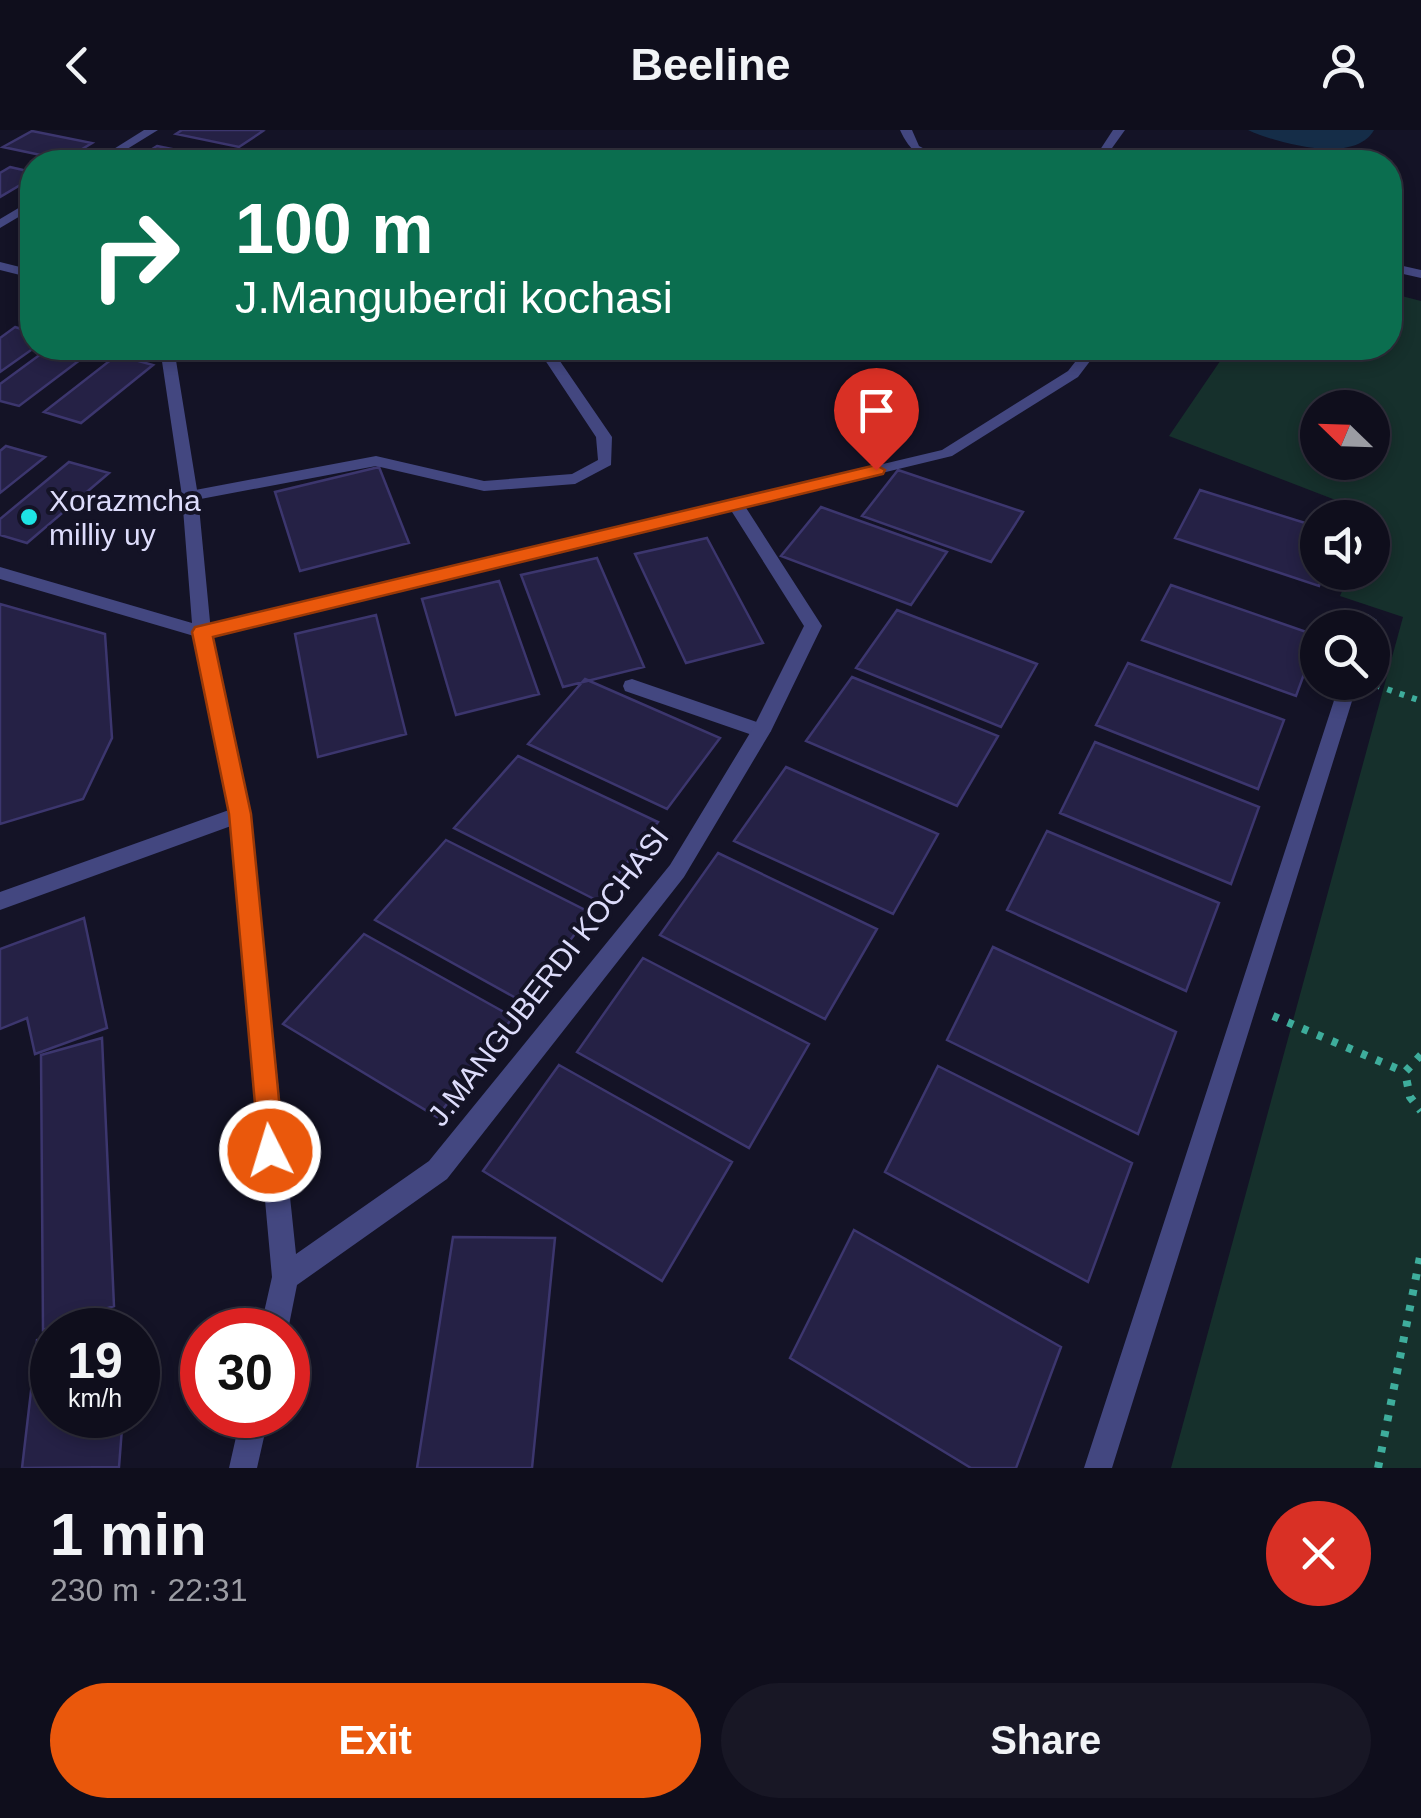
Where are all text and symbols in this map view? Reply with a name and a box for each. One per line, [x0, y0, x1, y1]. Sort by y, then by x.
icon: back [50, 38, 105, 93]
icon: person [1316, 38, 1371, 93]
text: Beeline [630, 39, 791, 90]
icon: right [70, 190, 200, 320]
text: 100 m [235, 190, 433, 268]
text: J.Manguberdi kochasi [235, 272, 673, 323]
pin [834, 368, 919, 471]
icon: arrive [849, 383, 904, 438]
north arrow [1300, 390, 1390, 480]
map controls [1300, 390, 1390, 700]
place label: Xorazmcha milliy uy [49, 484, 201, 551]
button: sound [1300, 500, 1390, 590]
marker: Xorazmcha milliy uy [18, 506, 40, 528]
button: search [1300, 610, 1390, 700]
street label: J.MANGUBERDI KOCHASI [421, 820, 675, 1132]
position arrow [218, 1099, 322, 1203]
speed limit sign: 30 [180, 1308, 310, 1438]
text: 19 [67, 1333, 123, 1389]
text: km/h [68, 1384, 122, 1412]
text: 1 min [50, 1501, 207, 1568]
button: close [1266, 1501, 1371, 1606]
text: 230 m · 22:31 [50, 1572, 247, 1608]
button: Exit [50, 1683, 701, 1798]
button: Share [721, 1683, 1371, 1798]

